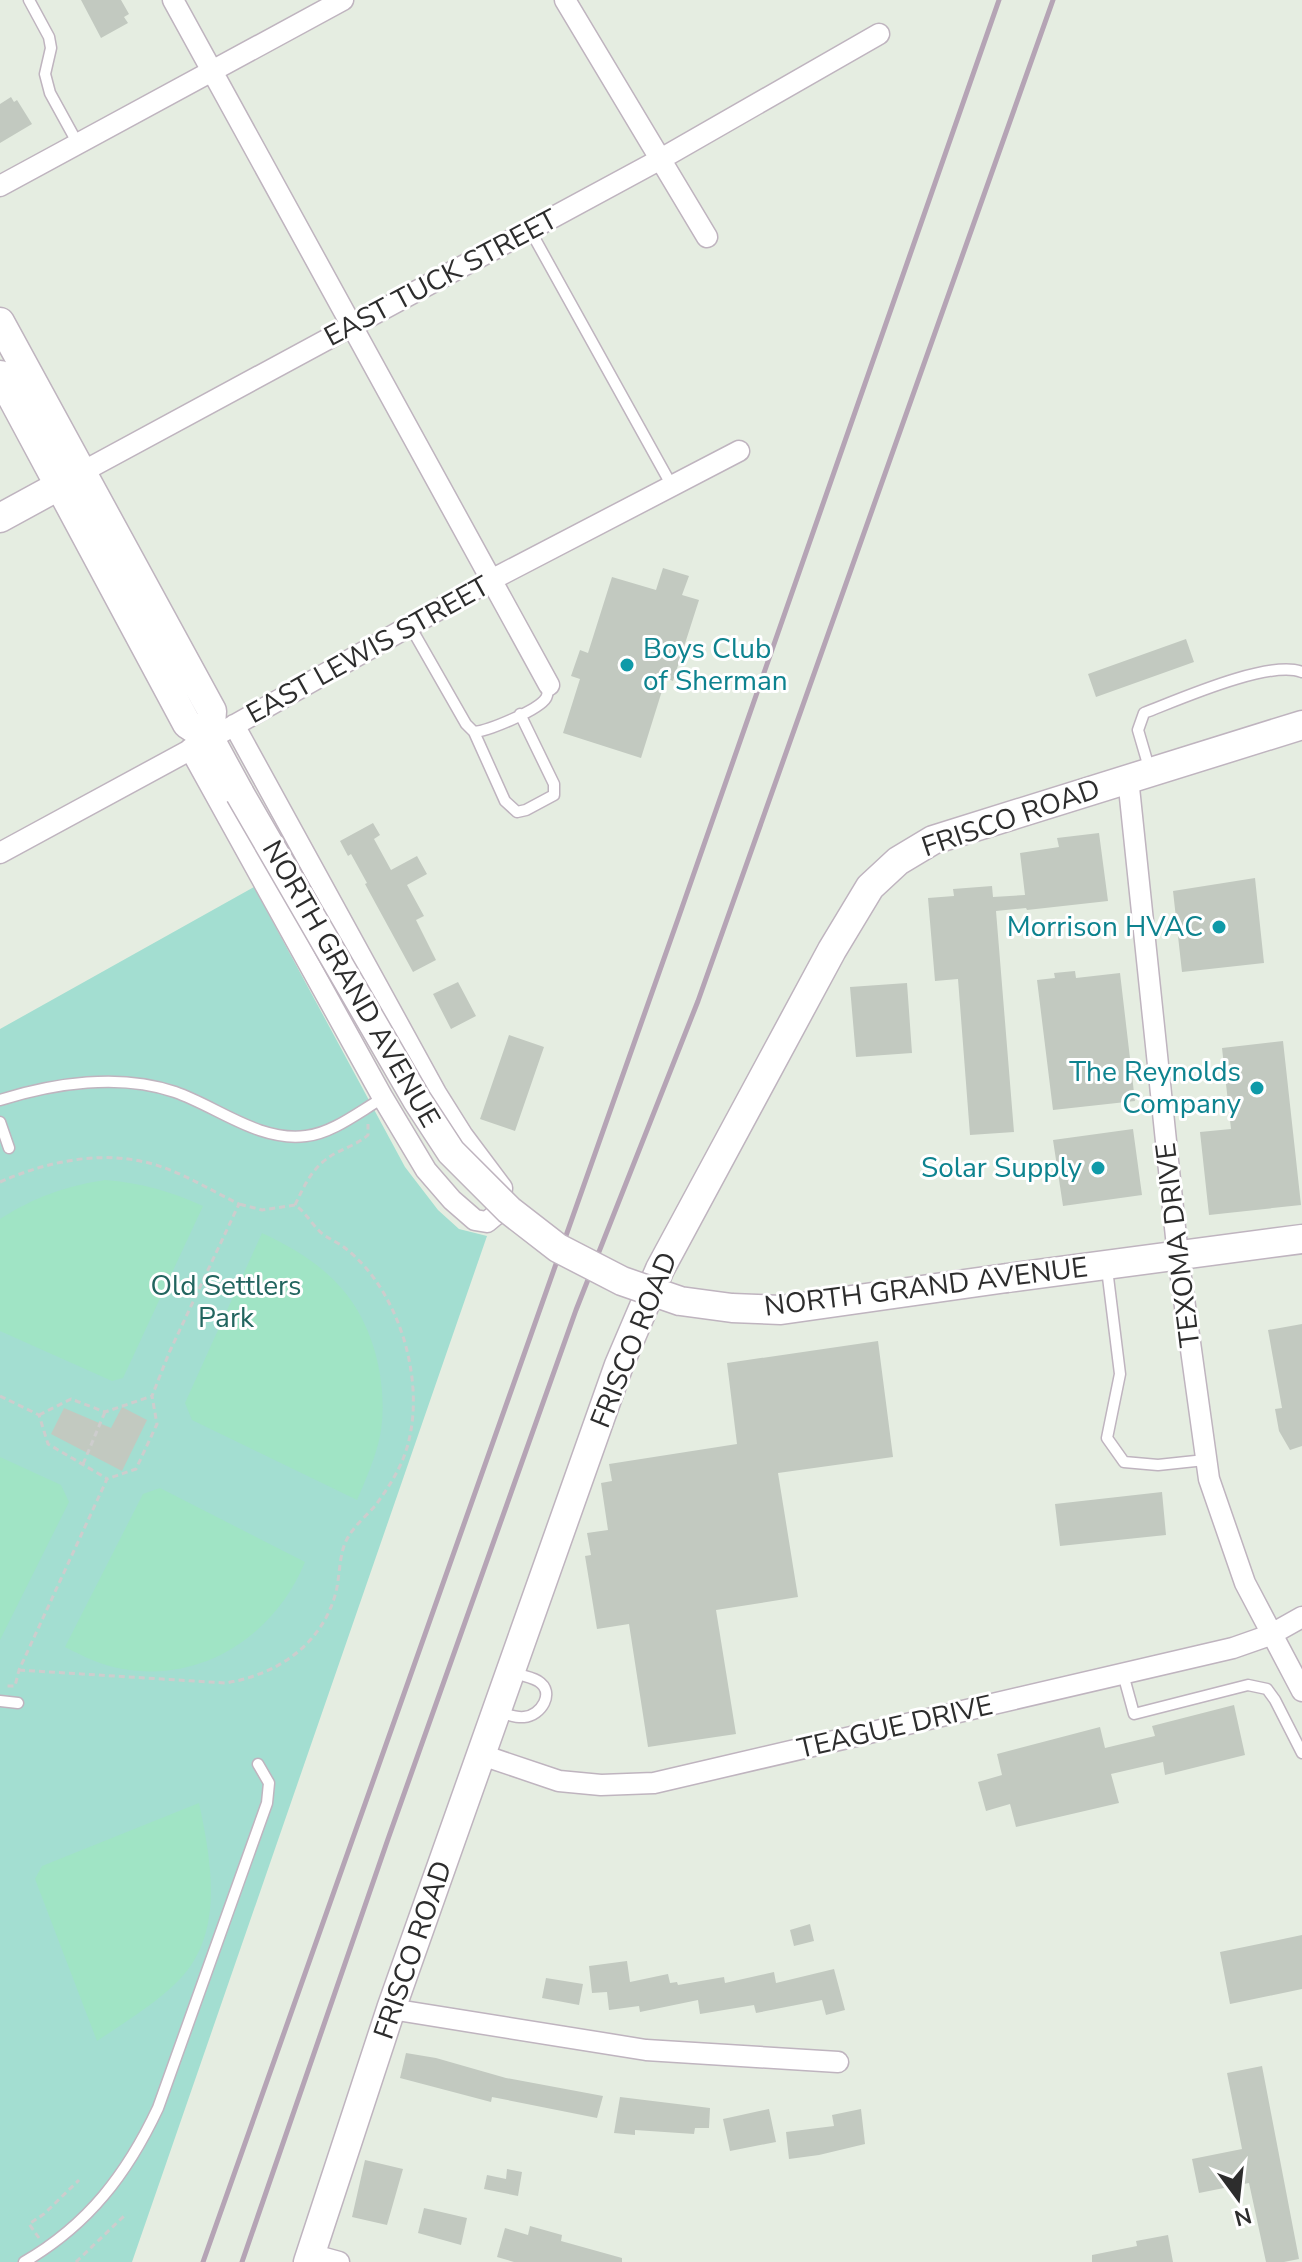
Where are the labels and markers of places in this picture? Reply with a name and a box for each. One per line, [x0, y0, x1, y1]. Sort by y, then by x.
place label: Boys Club of Sherman [643, 630, 788, 700]
marker: Boys Club of Sherman [618, 656, 636, 674]
place label: Morrison HVAC [1007, 908, 1203, 946]
marker: Morrison HVAC [1210, 918, 1228, 936]
place label: The Reynolds Company [1069, 1053, 1242, 1123]
marker: The Reynolds Company [1248, 1079, 1266, 1097]
place label: Solar Supply [921, 1149, 1083, 1187]
marker: Solar Supply [1089, 1159, 1107, 1177]

